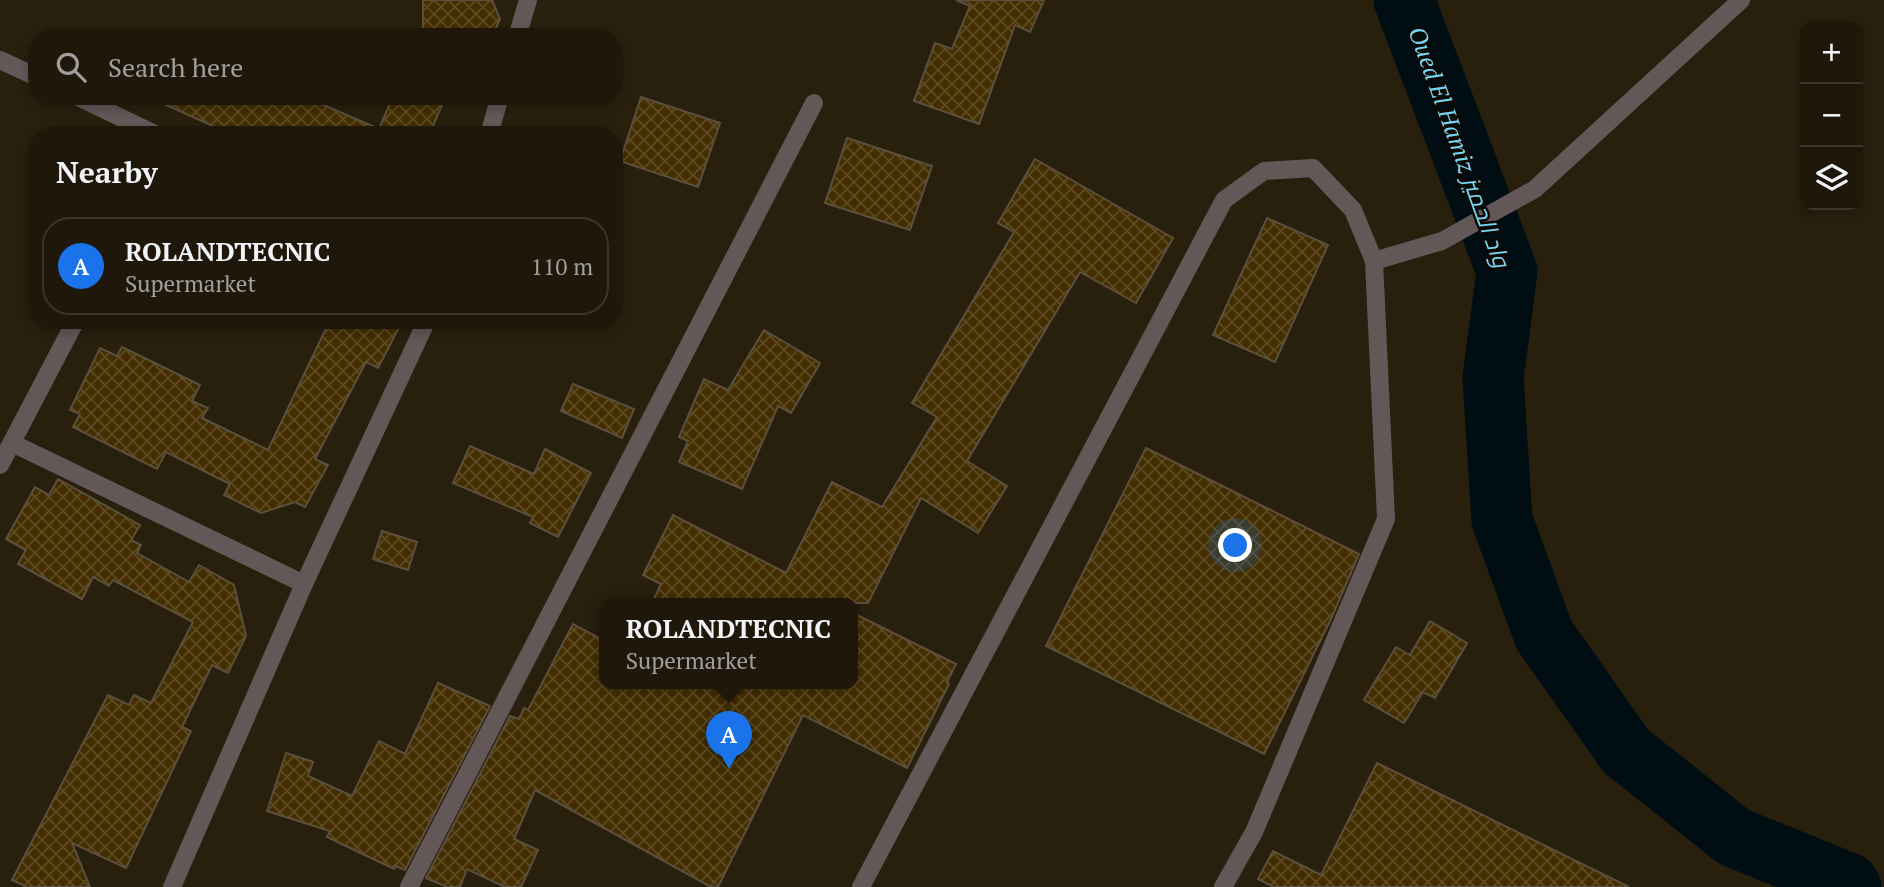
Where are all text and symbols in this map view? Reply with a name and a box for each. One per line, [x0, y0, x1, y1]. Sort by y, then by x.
map controls [1800, 21, 1863, 210]
button: + [1800, 21, 1863, 84]
water label: Oued El Hamiz واد الحميز [1401, 22, 1519, 273]
search box [28, 28, 623, 105]
icon: search [52, 48, 90, 86]
text: Search here [108, 50, 243, 84]
button: − [1800, 84, 1863, 147]
button: layers [1800, 147, 1863, 210]
text: Nearby [56, 152, 158, 192]
text: ROLANDTECNIC [125, 234, 330, 268]
text: A [73, 251, 89, 282]
text: 110 m [531, 251, 593, 282]
text: Supermarket [125, 268, 256, 299]
your location [1218, 528, 1252, 562]
popup [599, 598, 858, 689]
text: ROLANDTECNIC [626, 611, 831, 645]
text: Supermarket [626, 645, 757, 676]
pin: A [706, 711, 752, 769]

